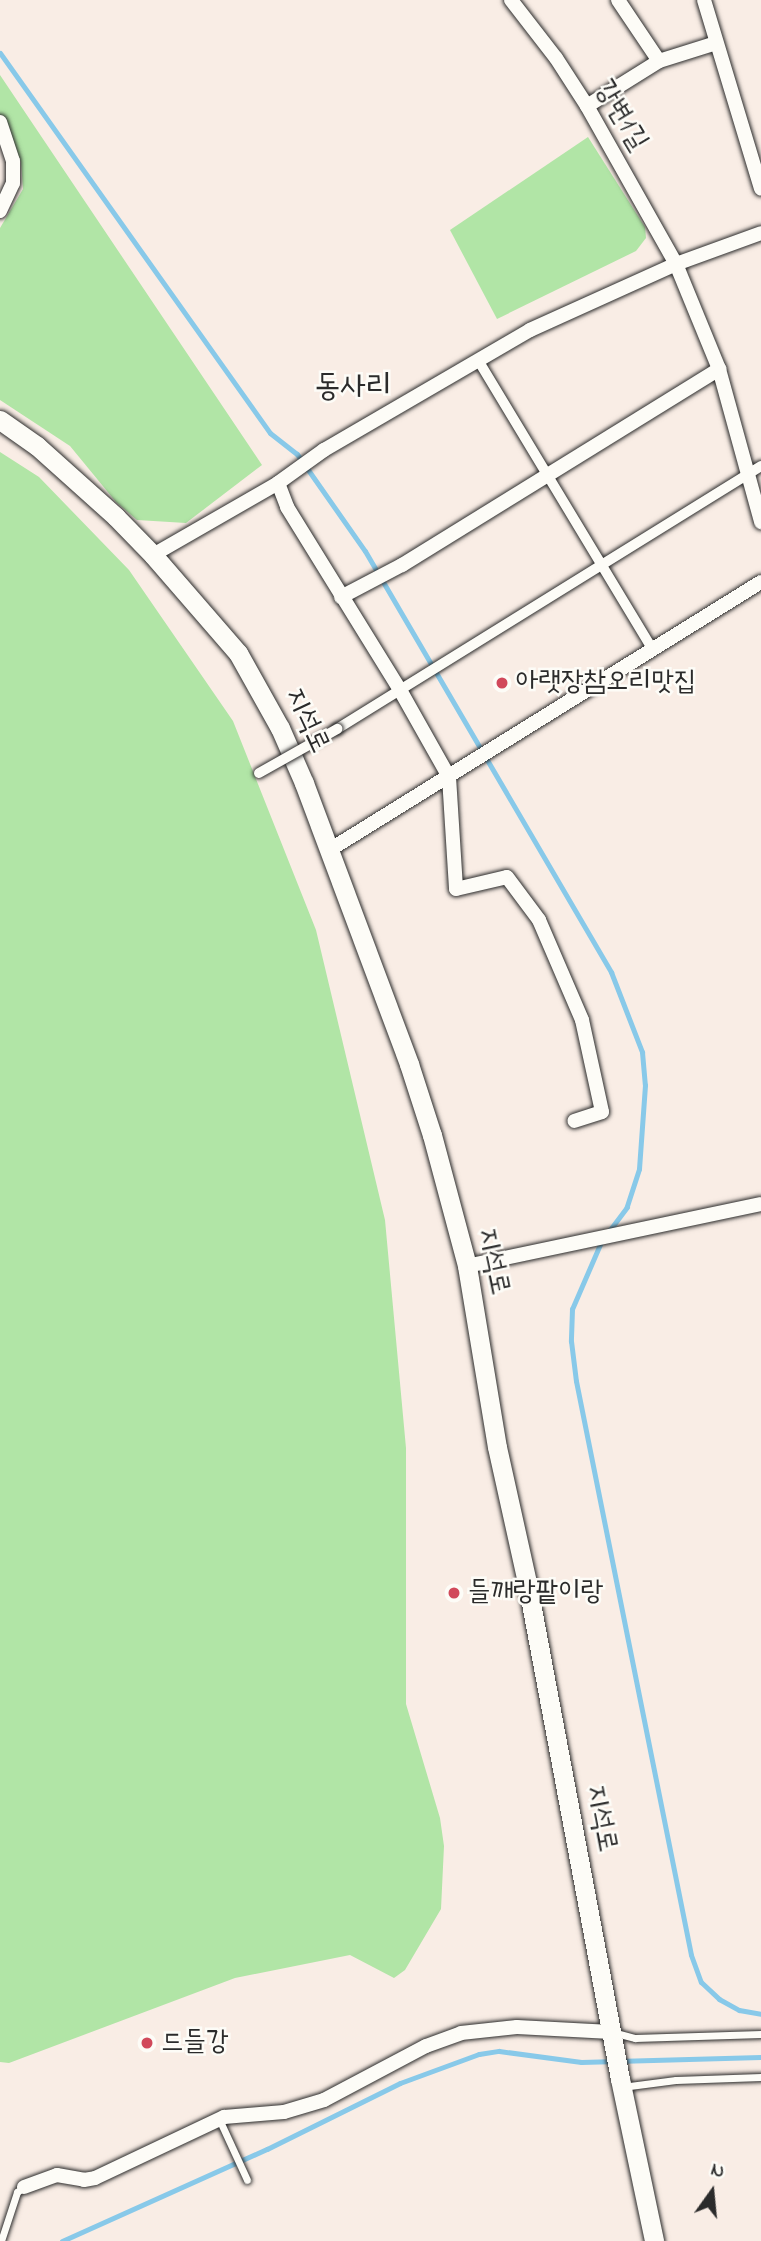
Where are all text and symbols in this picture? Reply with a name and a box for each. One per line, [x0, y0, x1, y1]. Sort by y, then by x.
street label: 강변1길 [586, 75, 654, 157]
district label: 동사리 [314, 369, 392, 407]
place label: 아랫장참오리맛집 [516, 666, 696, 700]
marker: 아랫장참오리맛집 [494, 675, 510, 691]
street label: 지석로 [276, 683, 336, 759]
street label: 지석로 [469, 1225, 515, 1299]
place label: 들깨랑팥이랑 [468, 1576, 603, 1610]
marker: 들깨랑팥이랑 [446, 1585, 462, 1601]
street label: 지석로 [577, 1783, 623, 1855]
place label: 드들강 [161, 2026, 229, 2060]
marker: 드들강 [139, 2035, 155, 2051]
north arrow [677, 2157, 747, 2227]
text: N [708, 2157, 727, 2186]

